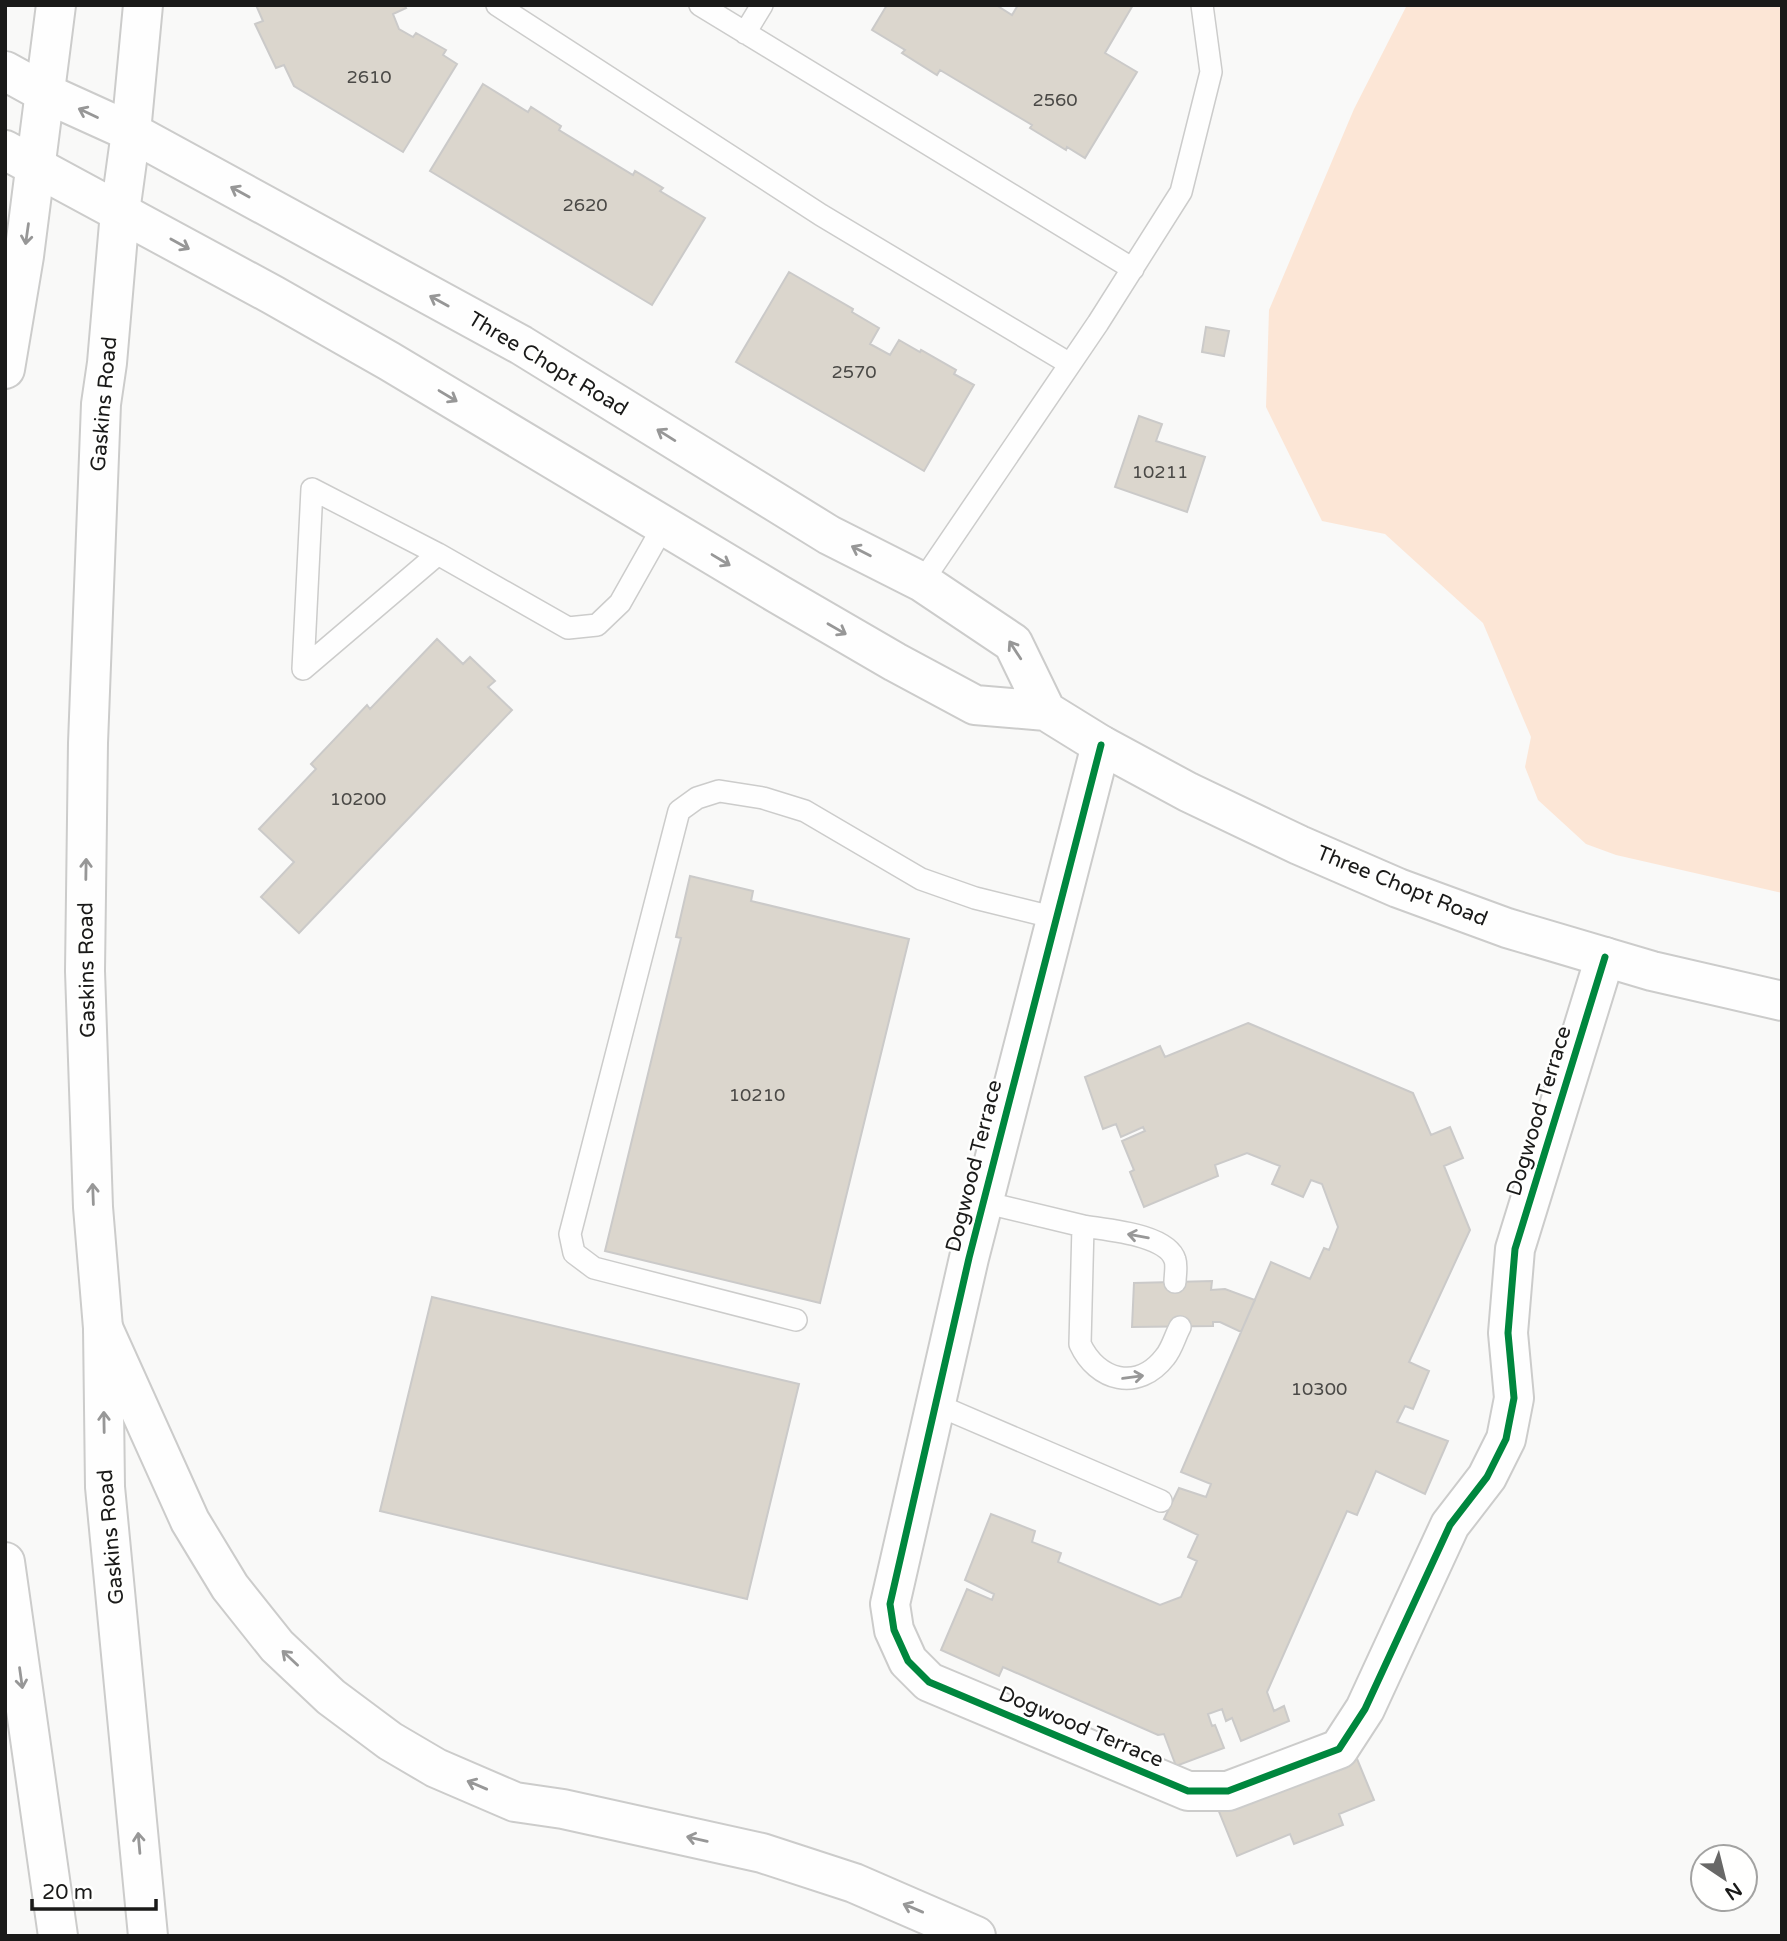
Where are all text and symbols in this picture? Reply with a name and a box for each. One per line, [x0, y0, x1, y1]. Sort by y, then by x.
house number: 2610 [346, 66, 392, 88]
house number: 2560 [1032, 89, 1078, 111]
one-way arrow [78, 105, 99, 119]
one-way arrow [230, 185, 250, 199]
house number: 2620 [562, 194, 608, 216]
one-way arrow [21, 222, 34, 245]
one-way arrow [169, 238, 190, 251]
one-way arrow [429, 294, 450, 307]
street label: Three Chopt Road [464, 306, 632, 422]
street label: Gaskins Road [86, 335, 122, 473]
house number: 2570 [831, 361, 877, 383]
one-way arrow [437, 390, 458, 403]
one-way arrow [657, 427, 677, 441]
house number: 10211 [1132, 461, 1188, 483]
one-way arrow [851, 544, 872, 558]
one-way arrow [710, 553, 730, 567]
one-way arrow [826, 622, 846, 636]
one-way arrow [1007, 641, 1021, 661]
house number: 10200 [330, 788, 386, 810]
street label: Three Chopt Road [1313, 840, 1491, 932]
one-way arrow [80, 858, 93, 881]
street label: Gaskins Road [73, 902, 101, 1038]
street label: Dogwood Terrace [1501, 1023, 1577, 1199]
street label: Dogwood Terrace [941, 1077, 1007, 1255]
house number: 10210 [729, 1084, 785, 1106]
one-way arrow [86, 1183, 99, 1206]
one-way arrow [1127, 1229, 1150, 1242]
one-way arrow [1121, 1370, 1144, 1383]
house number: 10300 [1291, 1378, 1347, 1400]
one-way arrow [97, 1410, 111, 1433]
street label: Gaskins Road [93, 1468, 129, 1606]
one-way arrow [282, 1650, 299, 1667]
one-way arrow [15, 1666, 28, 1689]
street label: Dogwood Terrace [995, 1681, 1167, 1773]
one-way arrow [467, 1778, 488, 1791]
one-way arrow [686, 1831, 709, 1845]
one-way arrow [132, 1833, 145, 1855]
north arrow [1689, 1843, 1759, 1913]
scale bar [32, 1868, 156, 1912]
text: N [1721, 1878, 1746, 1904]
text: 20 m [42, 1880, 93, 1905]
one-way arrow [903, 1901, 925, 1914]

